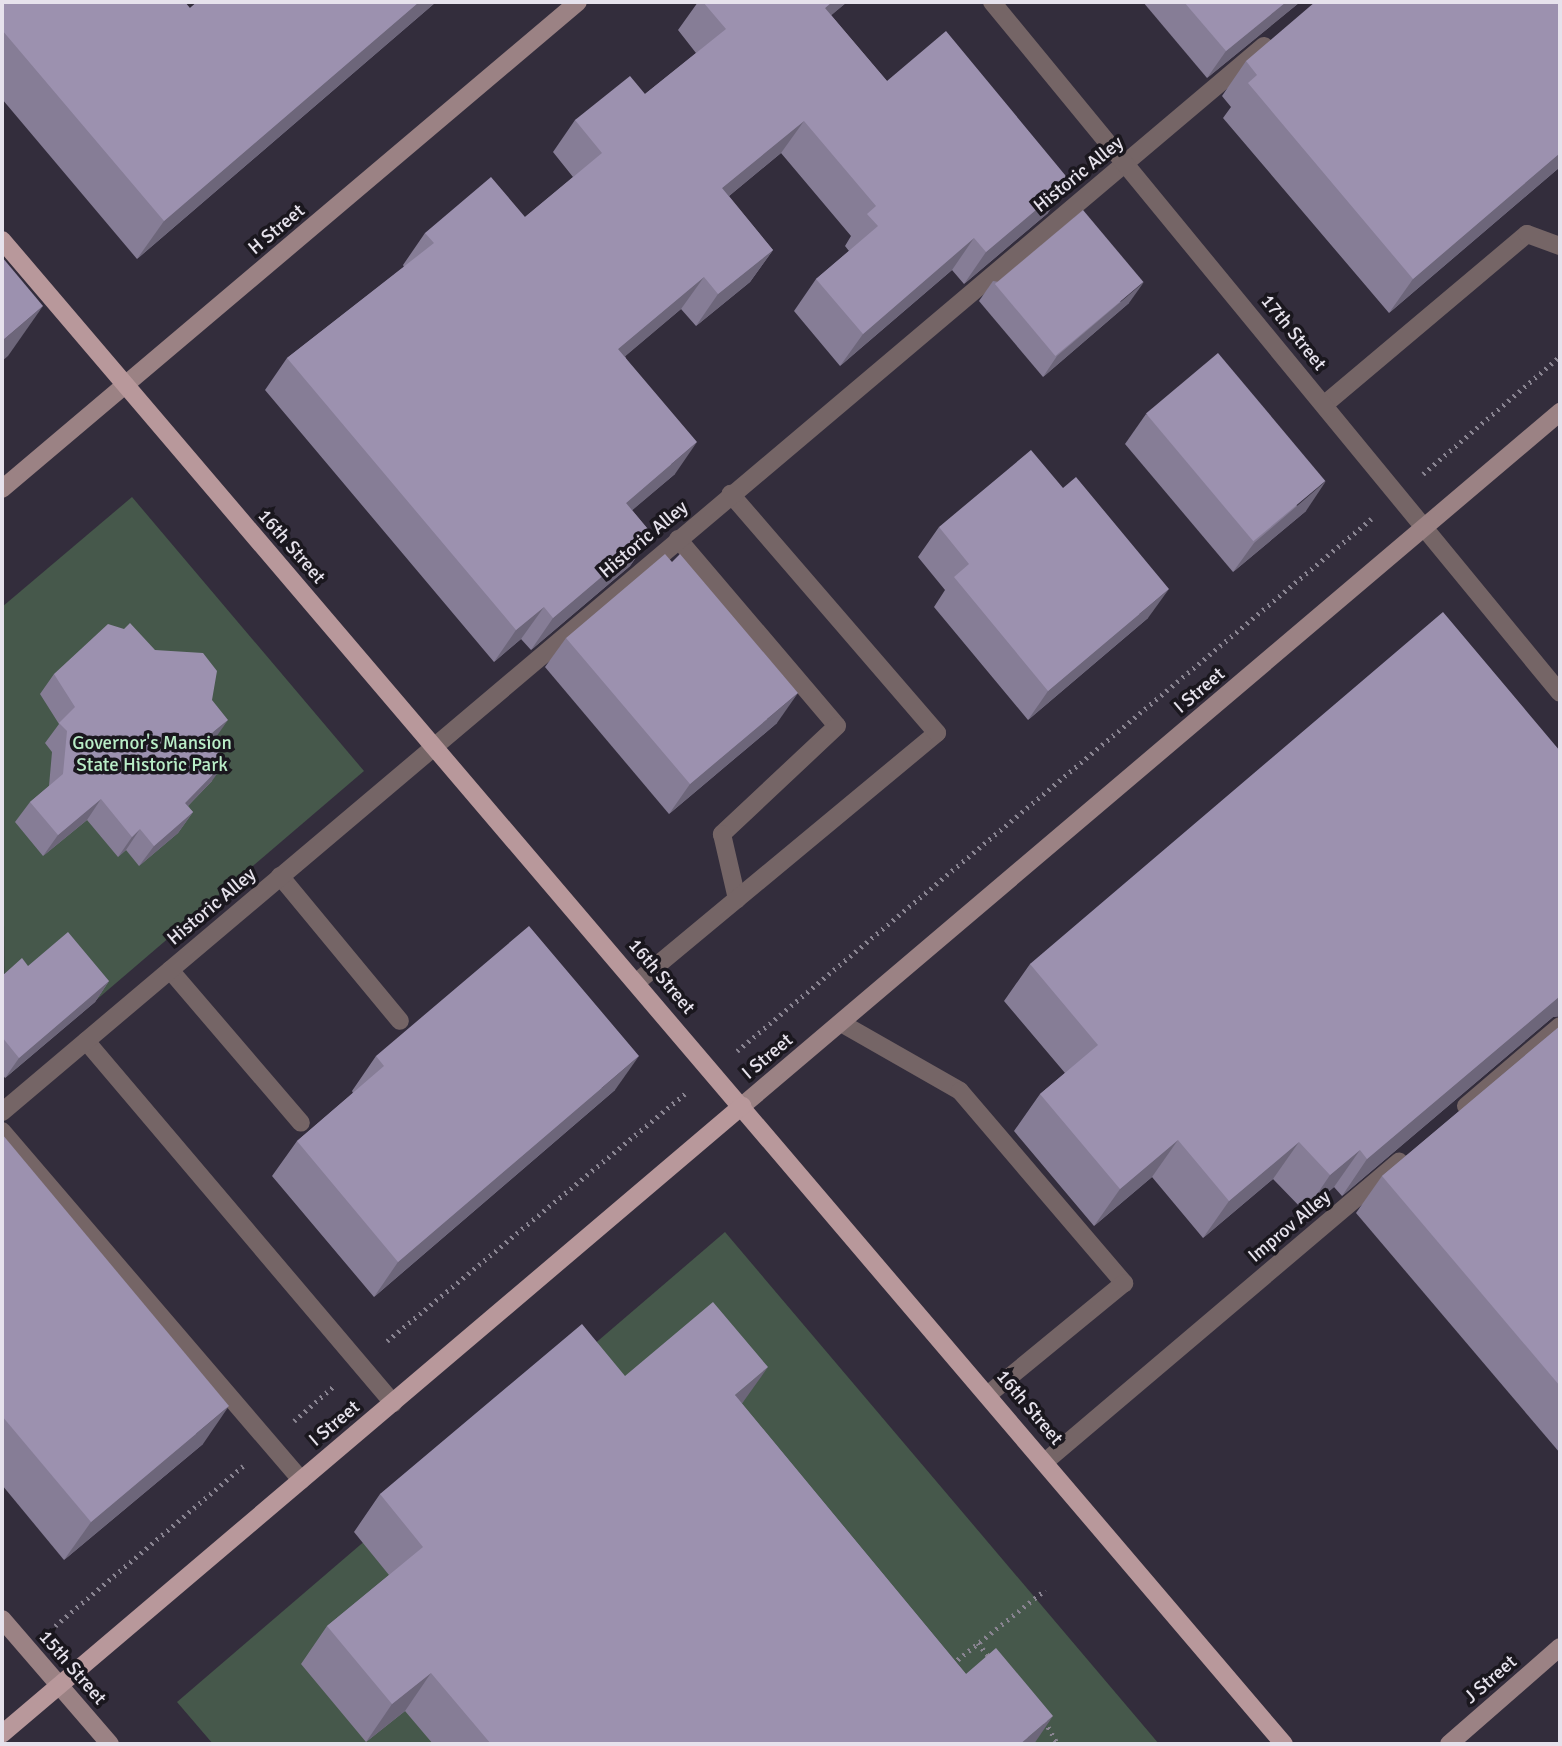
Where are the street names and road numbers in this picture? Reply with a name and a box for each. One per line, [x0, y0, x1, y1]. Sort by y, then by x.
street label: Historic Alley [1030, 132, 1128, 218]
street label: H Street [244, 200, 310, 260]
street label: 17th Street [1255, 290, 1331, 376]
street label: Historic Alley [595, 496, 693, 584]
street label: 16th Street [252, 505, 330, 589]
street label: I Street [1170, 663, 1230, 719]
street label: Historic Alley [163, 863, 261, 951]
street label: 16th Street [623, 935, 699, 1019]
street label: I Street [738, 1029, 798, 1085]
street label: Improv Alley [1244, 1186, 1336, 1268]
street label: 16th Street [991, 1366, 1067, 1450]
street label: I Street [305, 1396, 365, 1452]
street label: 15th Street [33, 1626, 111, 1710]
street label: J Street [1460, 1651, 1522, 1709]

